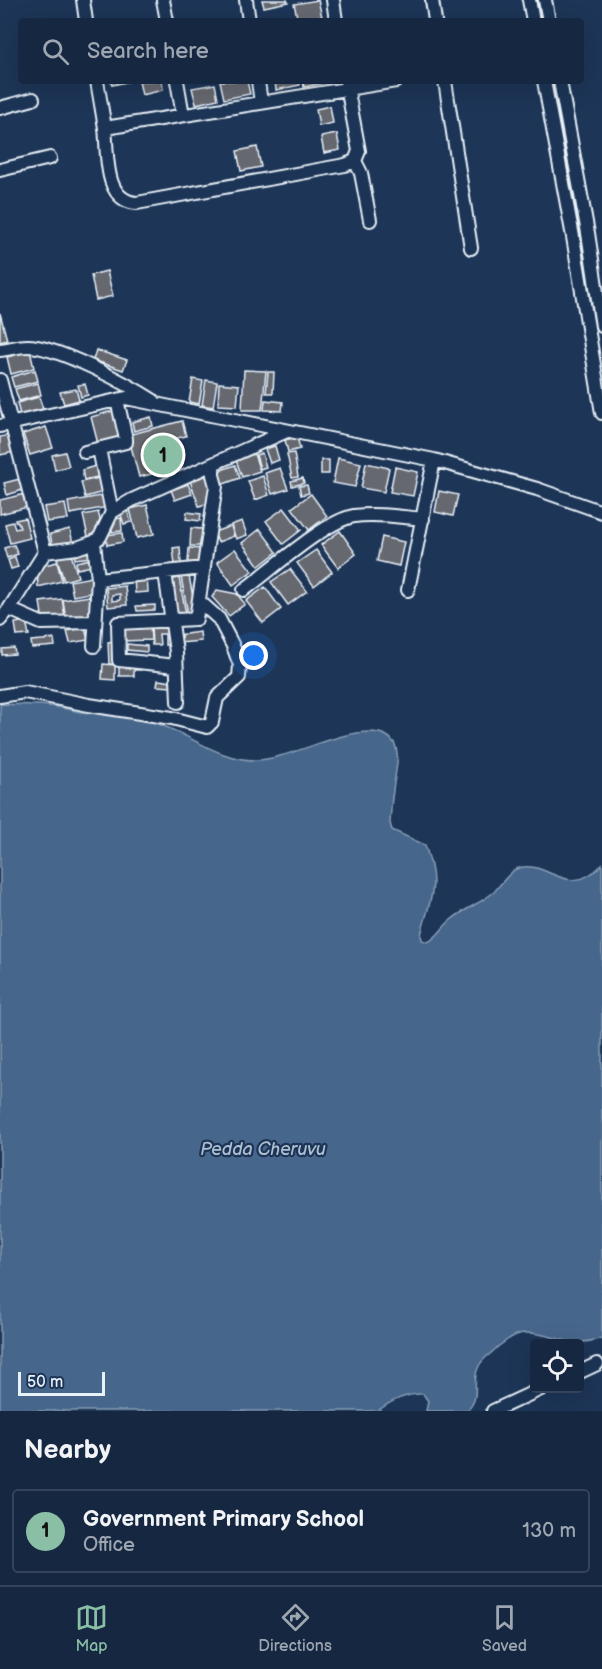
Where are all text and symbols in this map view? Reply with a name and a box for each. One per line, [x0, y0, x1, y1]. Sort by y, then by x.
search box [18, 18, 584, 84]
icon: search [39, 35, 72, 68]
text: Search here [87, 38, 209, 65]
pin: 1 [144, 432, 182, 478]
your location [239, 641, 268, 670]
water label: Pedda Cheruvu [200, 1139, 326, 1160]
map controls [530, 1339, 584, 1393]
button: locate [530, 1339, 584, 1393]
scale bar [18, 1369, 105, 1396]
text: 50 m [27, 1373, 63, 1392]
text: Nearby [24, 1435, 111, 1466]
text: Government Primary School [83, 1506, 364, 1533]
text: 1 [41, 1519, 50, 1543]
text: 130 m [522, 1519, 576, 1543]
text: Office [83, 1533, 135, 1557]
tab: Map [75, 1601, 108, 1656]
tab: Directions [258, 1601, 332, 1656]
tab: Saved [482, 1601, 527, 1656]

